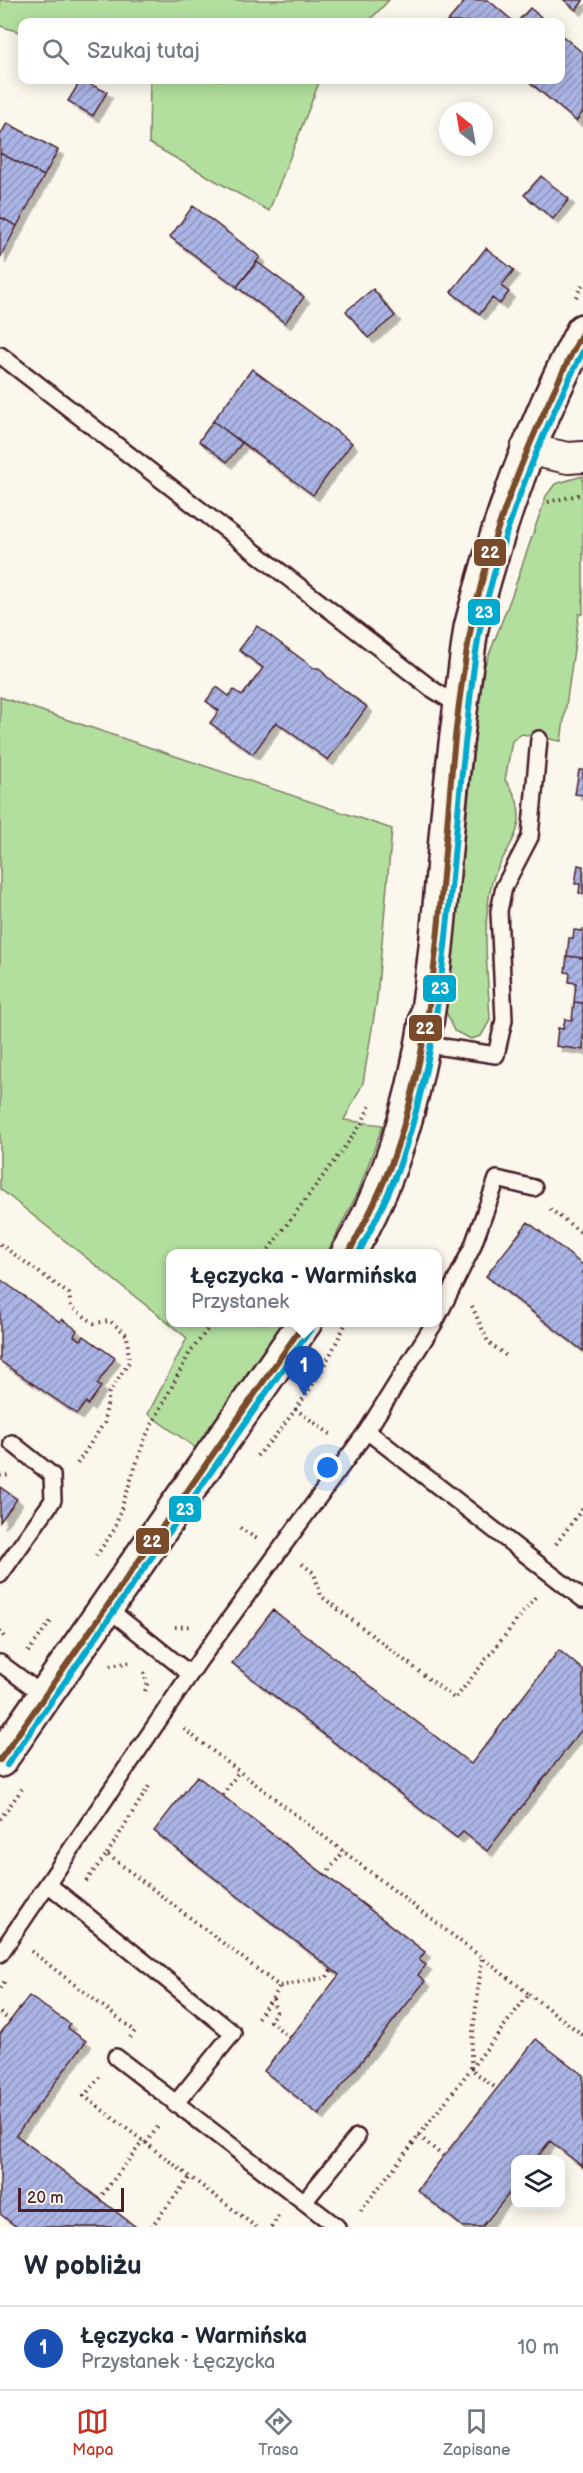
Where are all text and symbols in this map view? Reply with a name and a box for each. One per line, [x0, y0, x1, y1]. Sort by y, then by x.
search box [18, 18, 565, 84]
icon: search [39, 35, 72, 68]
text: Szukaj tutaj [87, 38, 200, 65]
north arrow [439, 102, 493, 156]
line badge: 22 [473, 538, 507, 567]
text: 22 [480, 544, 500, 563]
line badge: 23 [467, 598, 501, 626]
text: 23 [475, 604, 493, 623]
line badge: 23 [422, 974, 457, 1003]
text: 23 [431, 980, 449, 999]
line badge: 22 [408, 1014, 443, 1042]
text: 22 [415, 1020, 435, 1039]
popup [166, 1249, 442, 1327]
text: Łęczycka - Warmińska [191, 1263, 417, 1290]
text: Przystanek [191, 1290, 289, 1314]
pin: 1 [284, 1346, 324, 1396]
your location [313, 1453, 342, 1482]
line badge: 23 [168, 1495, 202, 1523]
text: 23 [176, 1501, 194, 1520]
line badge: 22 [135, 1527, 170, 1555]
text: 22 [142, 1533, 162, 1552]
map controls [511, 2155, 565, 2209]
button: layers [511, 2155, 565, 2209]
scale bar [18, 2185, 124, 2212]
text: 20 m [27, 2189, 63, 2208]
text: W pobliżu [24, 2251, 142, 2282]
text: Łęczycka - Warmińska [81, 2323, 307, 2350]
text: 1 [39, 2336, 48, 2360]
text: 10 m [518, 2336, 559, 2360]
text: Przystanek · Łęczycka [81, 2350, 275, 2374]
tab: Mapa [72, 2405, 114, 2460]
tab: Trasa [258, 2405, 299, 2460]
tab: Zapisane [443, 2405, 511, 2460]

